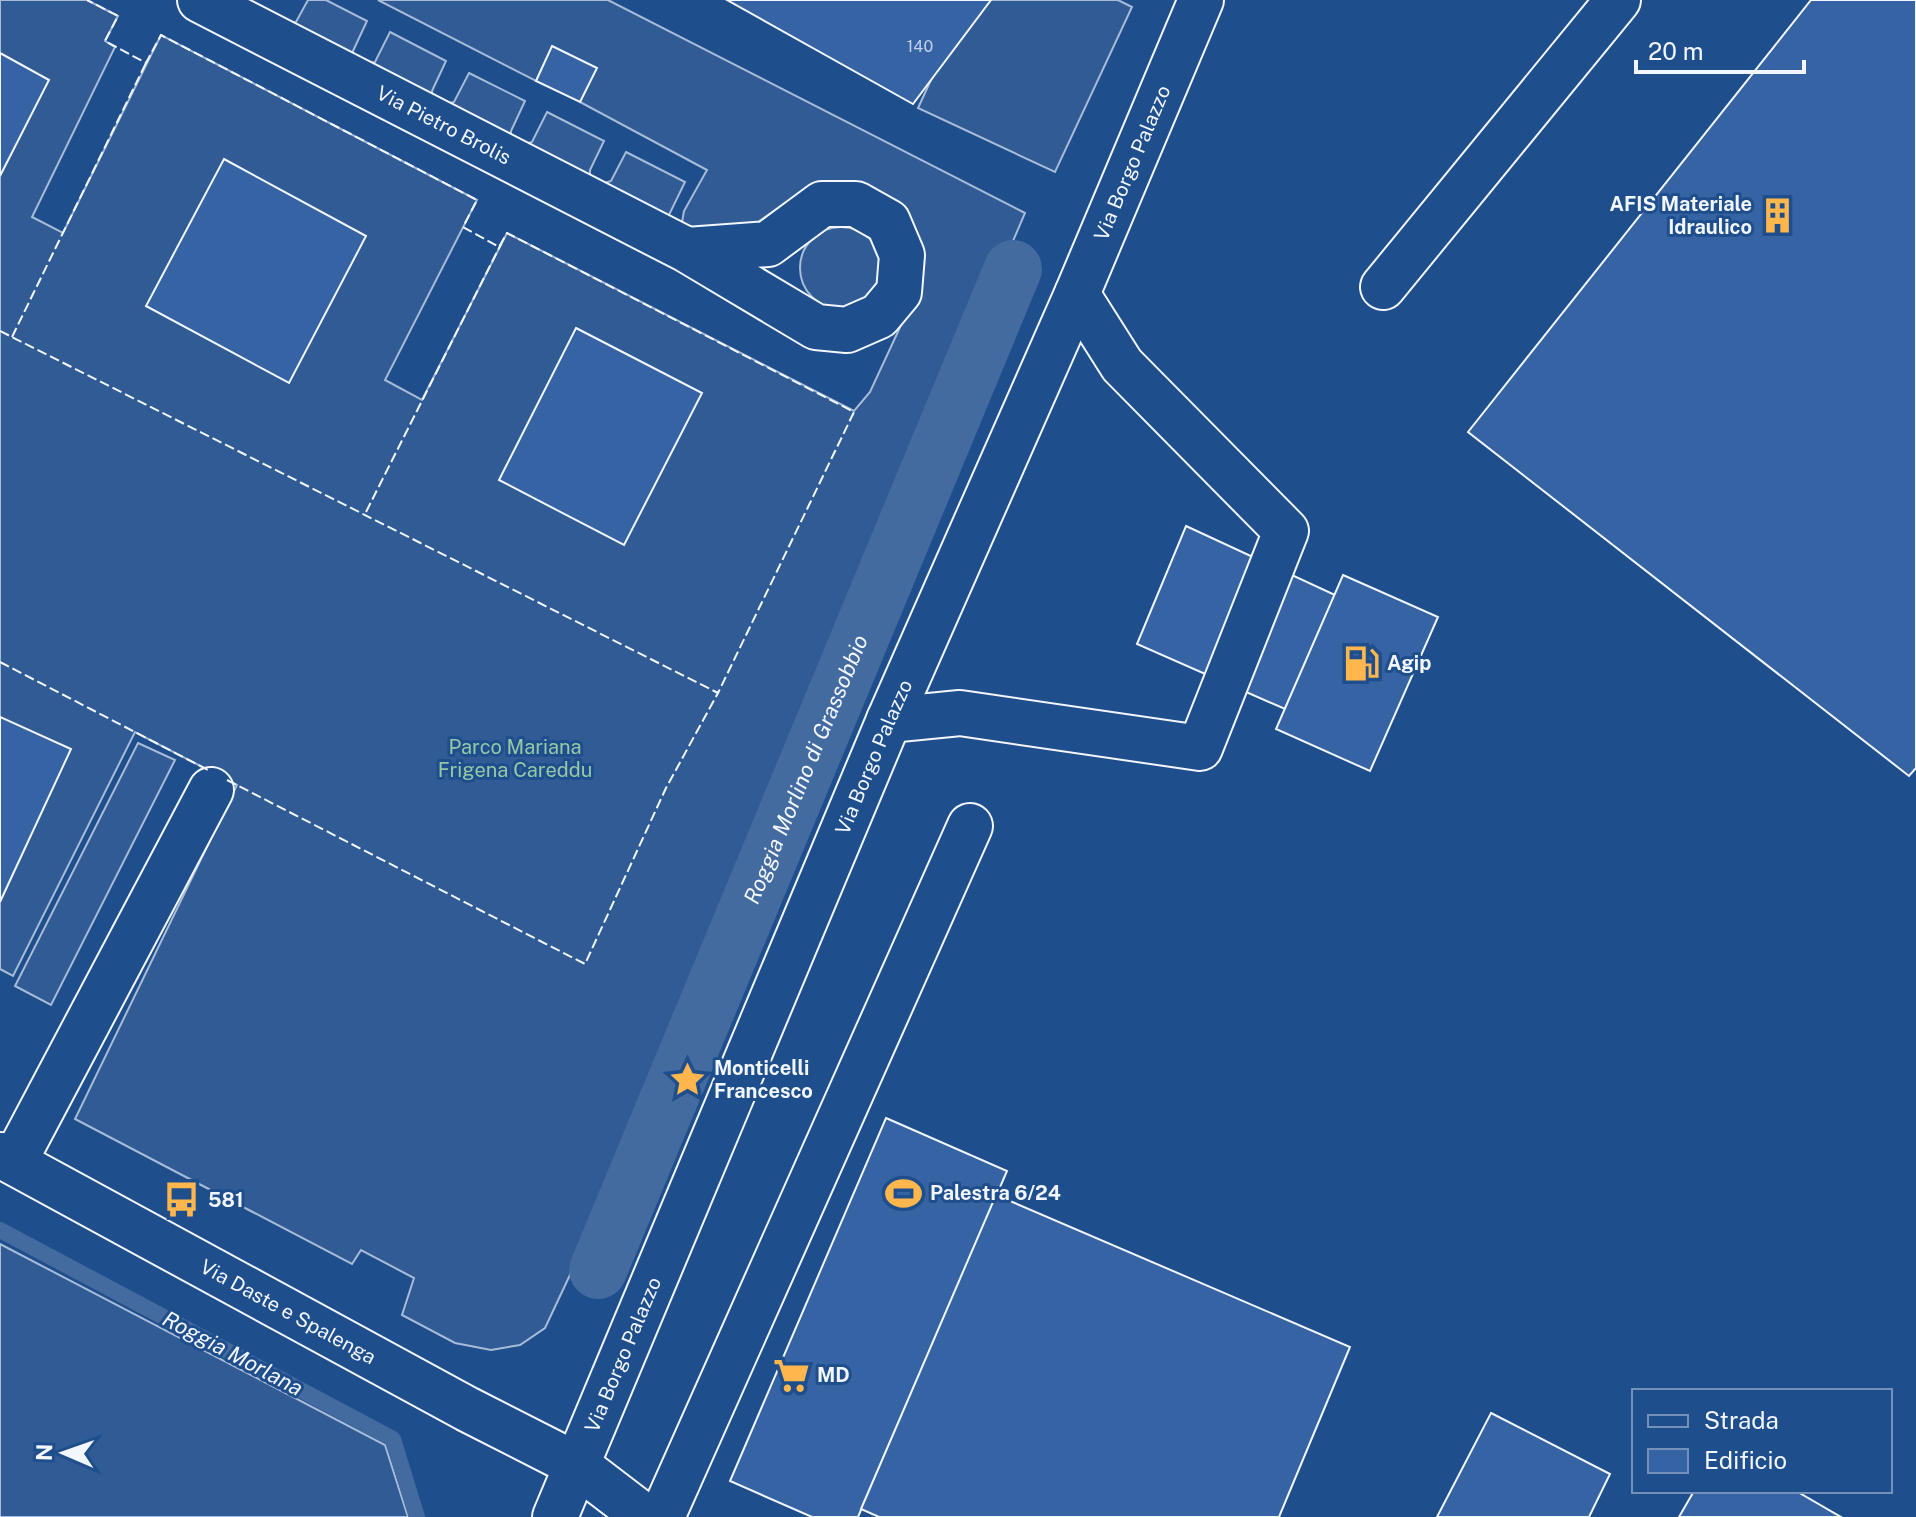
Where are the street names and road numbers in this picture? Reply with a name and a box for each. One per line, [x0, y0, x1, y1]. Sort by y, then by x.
street label: Via Pietro Brolis [373, 81, 515, 170]
street label: Via Borgo Palazzo [1089, 82, 1176, 244]
street label: Via Borgo Palazzo [830, 676, 917, 838]
street label: Via Daste e Spalenga [196, 1254, 380, 1369]
street label: Via Borgo Palazzo [580, 1273, 666, 1436]

